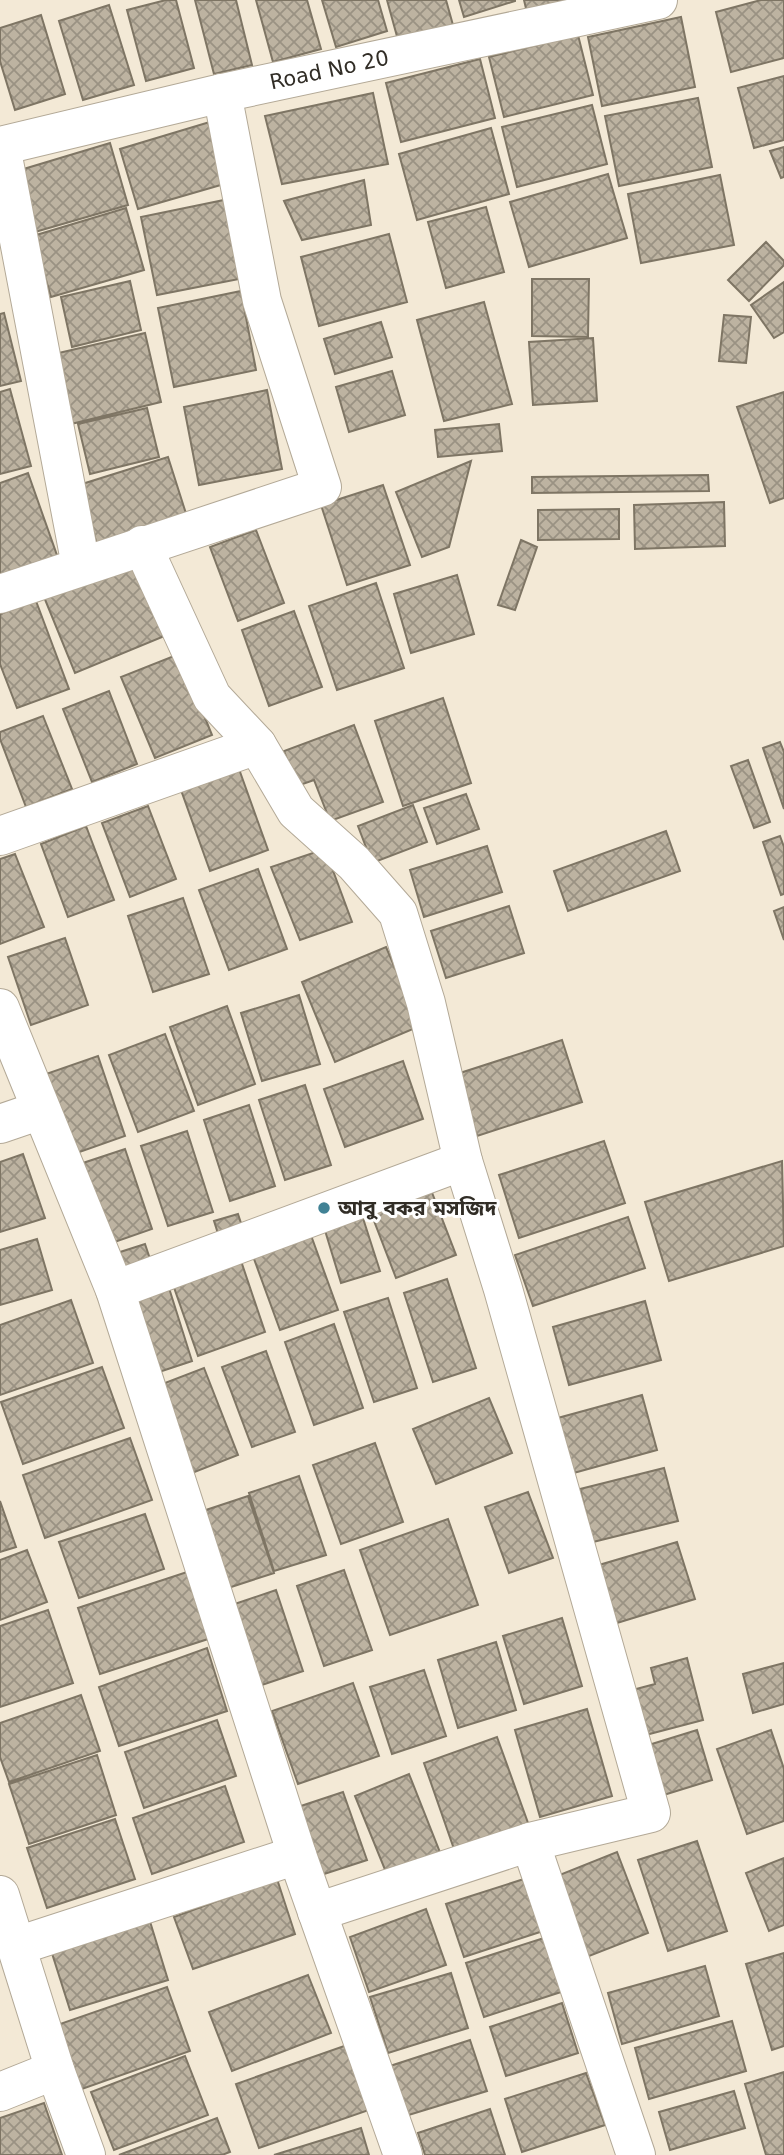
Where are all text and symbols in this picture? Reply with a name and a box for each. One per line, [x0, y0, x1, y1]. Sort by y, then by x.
street label: Road No 20 [267, 46, 391, 95]
place label: আবু বকর মসজিদ [337, 1196, 497, 1220]
marker: আবু বকর মসজিদ [316, 1200, 332, 1216]

